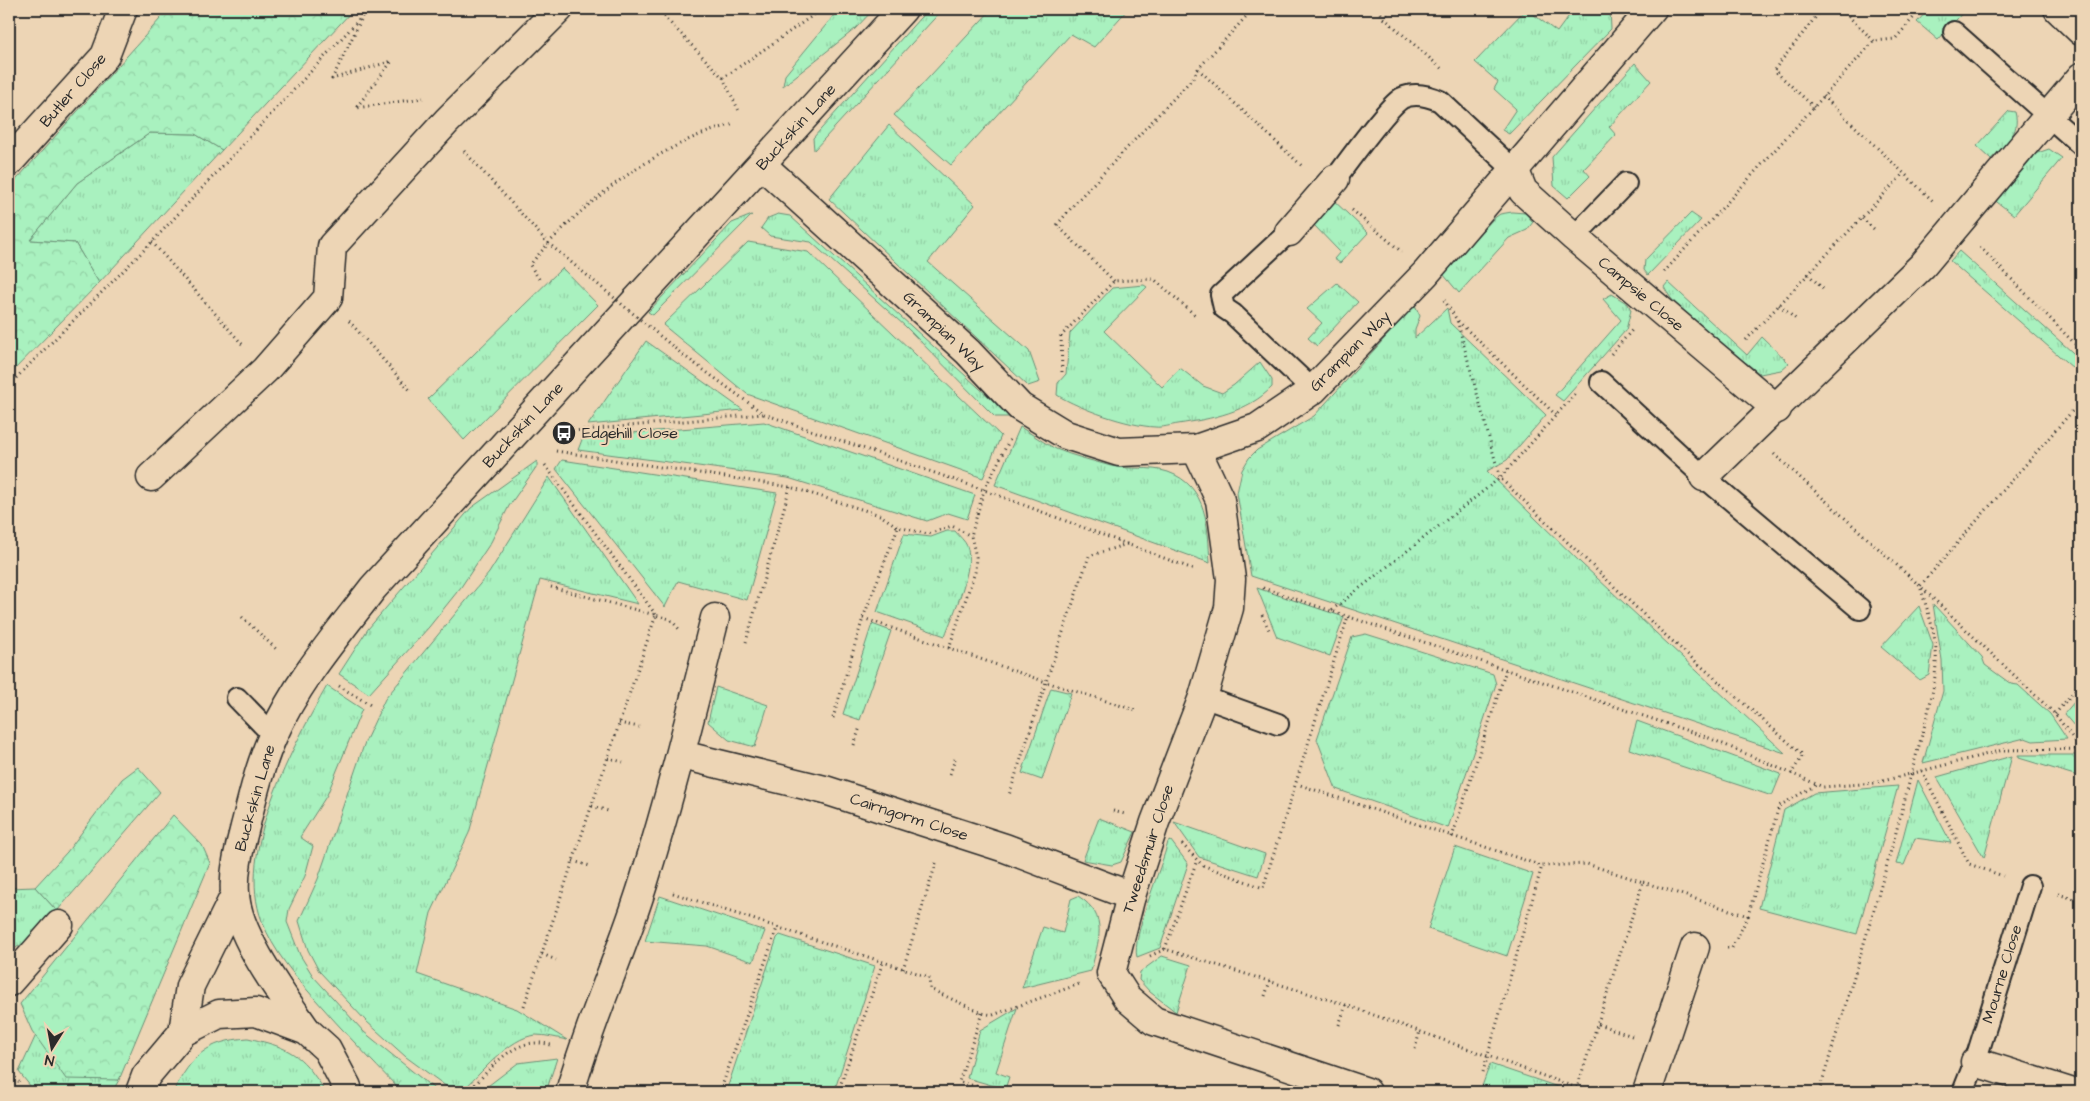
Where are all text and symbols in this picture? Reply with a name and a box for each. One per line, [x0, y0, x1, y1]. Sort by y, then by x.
street label: Butler Close [35, 48, 112, 132]
street label: Buckskin Lane [751, 79, 841, 175]
street label: Campsie Close [1593, 252, 1689, 337]
street label: Grampian Way [897, 286, 990, 377]
street label: Grampian Way [1305, 305, 1396, 397]
street label: Buckskin Lane [477, 377, 569, 473]
bus stop icon: Edgehill Close [551, 420, 577, 446]
place label: Edgehill Close [582, 422, 678, 445]
street label: Buckskin Lane [229, 742, 281, 854]
street label: Tweedsmuir Close [1117, 781, 1179, 916]
street label: Cairngorm Close [847, 788, 971, 848]
street label: Mourne Close [1977, 922, 2027, 1026]
north arrow [28, 1024, 78, 1074]
text: N [43, 1049, 56, 1070]

